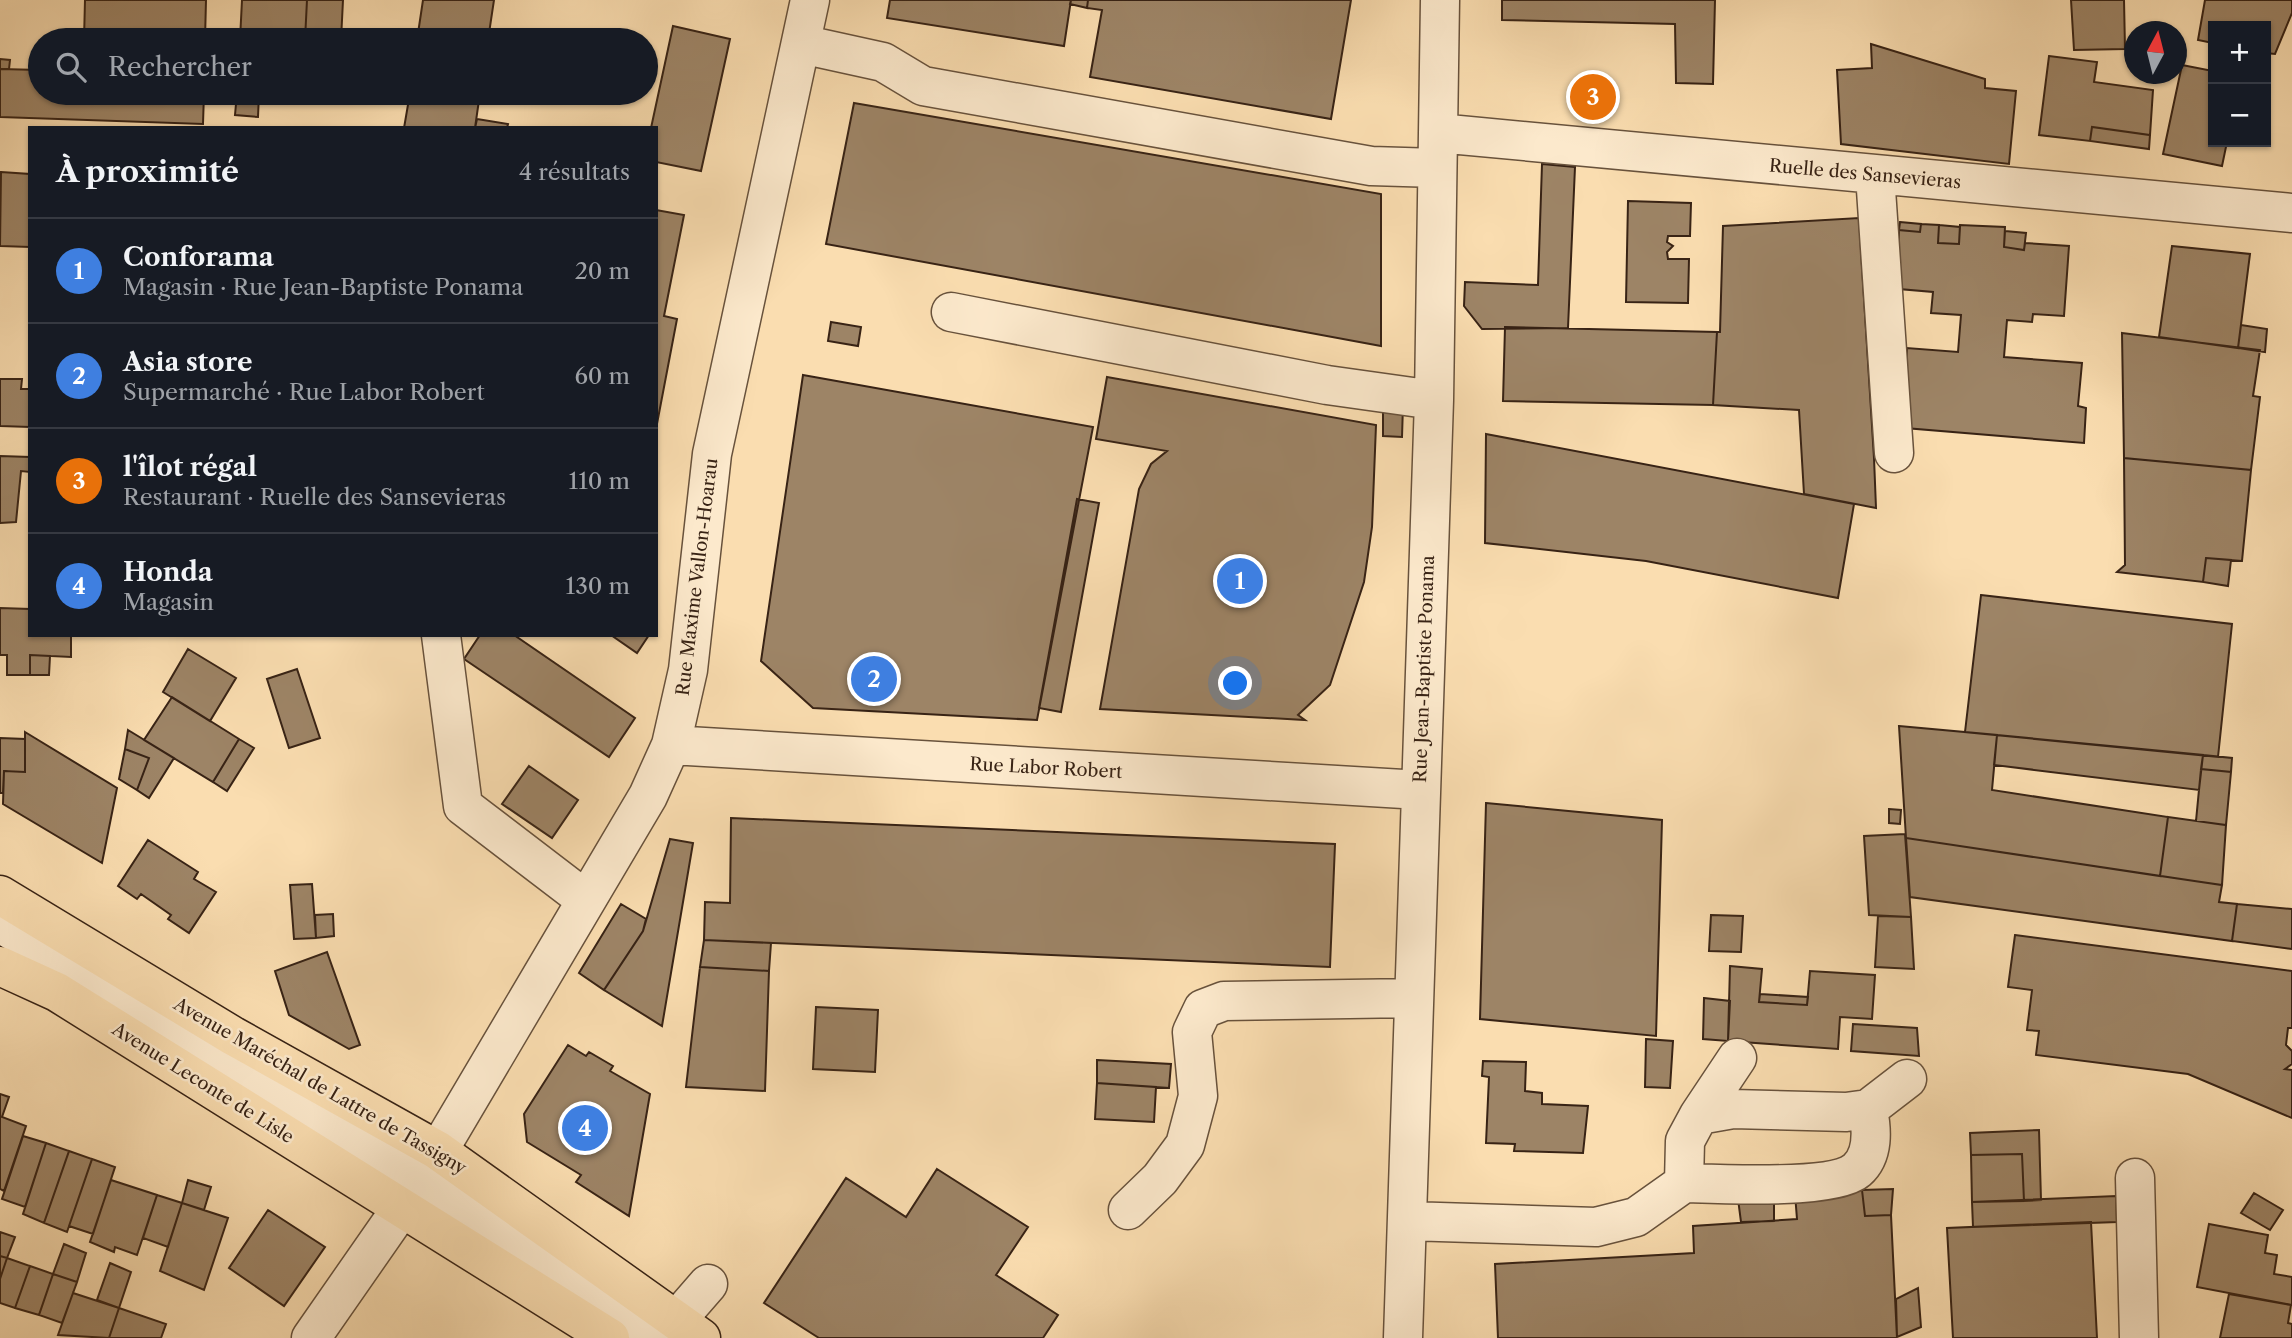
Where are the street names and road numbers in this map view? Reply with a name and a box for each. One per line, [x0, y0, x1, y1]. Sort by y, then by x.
street label: Ruelle des Sansevieras [1768, 155, 1962, 193]
street label: Rue Maxime Vallon-Hoarau [672, 457, 722, 697]
street label: Rue Jean-Baptiste Ponama [1409, 554, 1439, 783]
street label: Rue Labor Robert [969, 753, 1124, 783]
street label: Avenue Maréchal de Lattre de Tassigny [169, 992, 471, 1180]
street label: Avenue Leconte de Lisle [107, 1017, 298, 1148]

